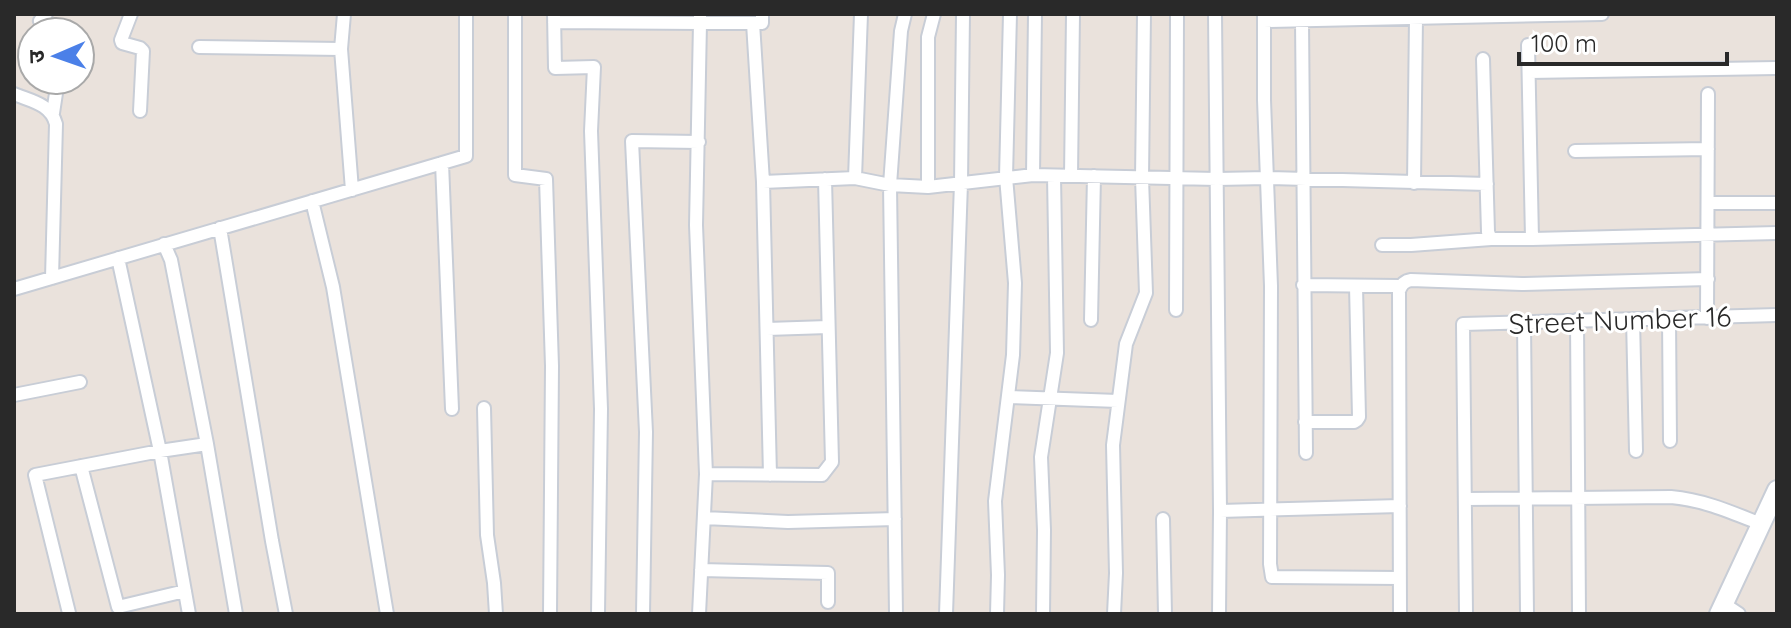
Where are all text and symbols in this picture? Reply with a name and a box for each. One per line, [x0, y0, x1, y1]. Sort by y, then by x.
north arrow [16, 16, 96, 96]
scale bar [1519, 16, 1727, 66]
text: 100 m [1531, 28, 1597, 58]
text: उ [22, 49, 50, 64]
street label: Street Number 16 [1508, 298, 1732, 341]

